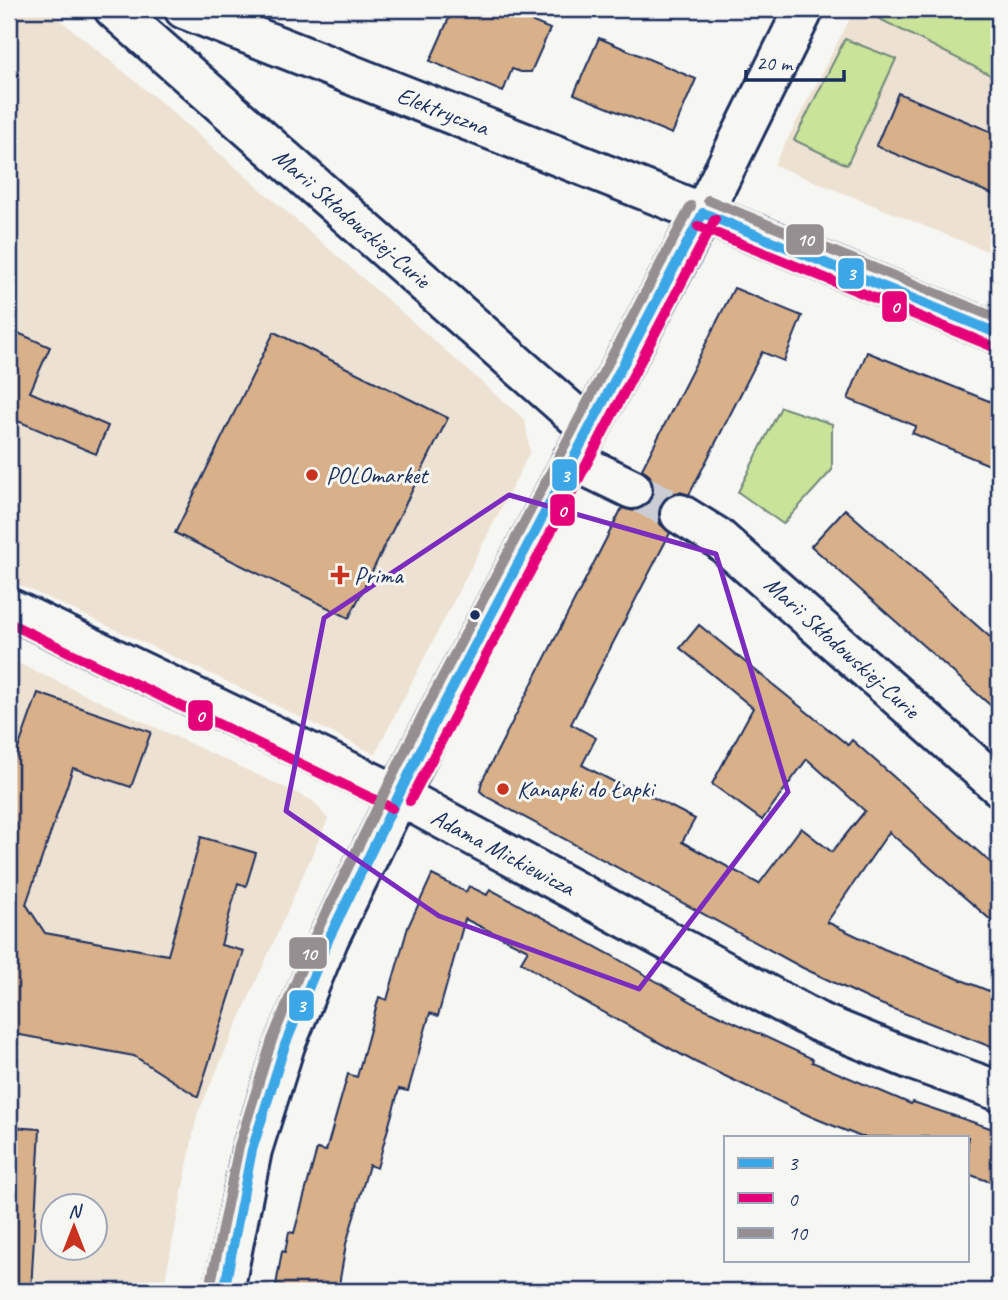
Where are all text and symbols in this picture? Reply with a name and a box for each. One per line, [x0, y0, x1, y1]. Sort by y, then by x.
scale bar [746, 38, 844, 82]
text: 20 m [756, 50, 794, 76]
street label: Elektryczna [393, 80, 495, 143]
street label: Marii Skłodowskiej-Curie [267, 142, 438, 296]
line badge: 10 [785, 223, 825, 256]
text: 10 [796, 228, 816, 252]
line badge: 3 [837, 257, 865, 290]
text: 3 [847, 262, 858, 286]
line badge: 0 [881, 290, 908, 323]
text: 0 [891, 295, 902, 319]
line badge: 3 [551, 458, 578, 492]
place label: POLOmarket [326, 460, 429, 490]
text: 3 [561, 464, 572, 488]
marker: POLOmarket [304, 467, 320, 483]
line badge: 0 [549, 493, 576, 527]
text: 0 [558, 499, 569, 523]
place label: Prima [354, 560, 404, 590]
marker: Prima [332, 567, 348, 583]
street label: Marii Skłodowskiej-Curie [758, 569, 927, 726]
unlabelled marker [468, 608, 482, 622]
line badge: 0 [187, 699, 214, 732]
text: 0 [196, 704, 207, 728]
place label: Kanapki do Łapki [517, 774, 656, 804]
marker: Kanapki do Łapki [495, 781, 511, 797]
street label: Adama Mickiewicza [426, 802, 581, 903]
line badge: 10 [288, 936, 328, 970]
text: 10 [299, 942, 319, 966]
line badge: 3 [288, 989, 315, 1022]
text: 3 [297, 994, 308, 1018]
legend [724, 1136, 970, 1262]
text: 3 [788, 1150, 799, 1176]
text: 0 [788, 1186, 799, 1212]
north arrow [38, 1192, 108, 1262]
text: N [68, 1199, 83, 1223]
text: 10 [788, 1220, 808, 1246]

